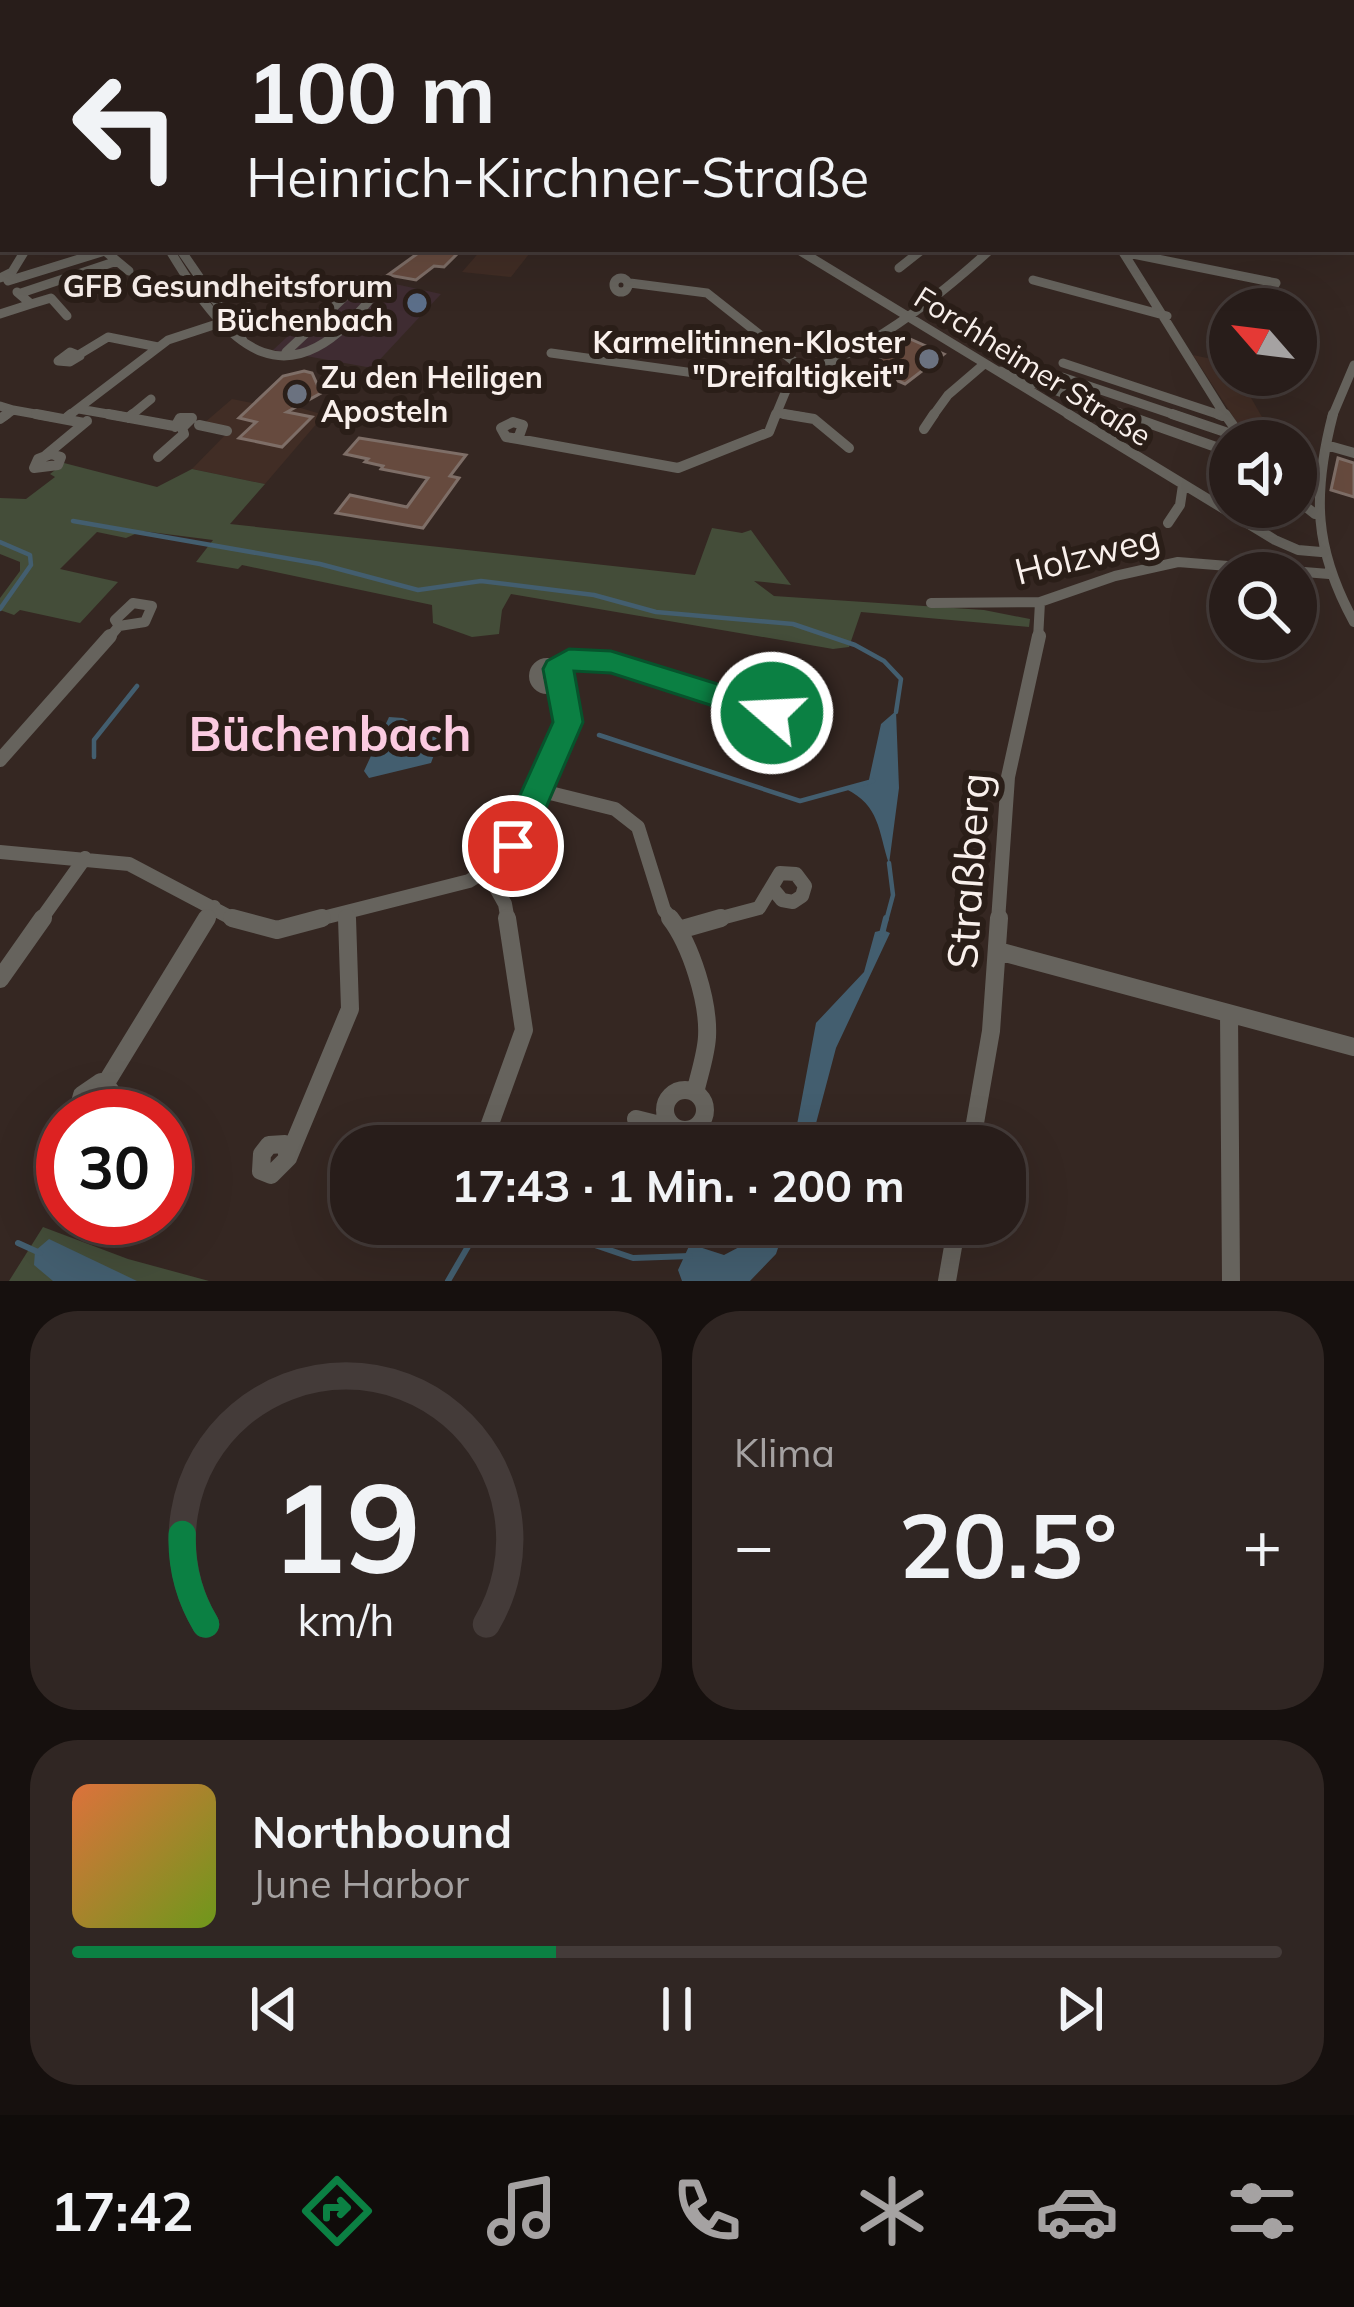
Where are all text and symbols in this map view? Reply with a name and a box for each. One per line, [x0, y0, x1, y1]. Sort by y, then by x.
text: 100 m [246, 39, 496, 144]
icon: left [48, 48, 204, 204]
text: Heinrich-Kirchner-Straße [246, 143, 869, 211]
place label: GFB Gesundheitsforum Büchenbach [63, 267, 393, 339]
street label: Forchheimer Straße [908, 278, 1158, 454]
north arrow [1209, 288, 1317, 396]
map controls [1209, 288, 1317, 660]
marker: GFB Gesundheitsforum Büchenbach [404, 290, 430, 316]
place label: Karmelitinnen-Kloster "Dreifaltigkeit" [593, 323, 905, 395]
marker: Karmelitinnen-Kloster "Dreifaltigkeit" [916, 346, 942, 372]
place label: Zu den Heiligen Aposteln [321, 358, 543, 430]
marker: Zu den Heiligen Aposteln [284, 381, 310, 407]
button: sound [1209, 420, 1317, 528]
street label: Holzweg [1010, 514, 1164, 594]
button: search [1209, 552, 1317, 660]
position arrow [709, 650, 835, 776]
district label: Büchenbach [189, 703, 471, 763]
street label: Straßberg [935, 771, 1001, 971]
pin [462, 795, 564, 897]
icon: arrive [480, 813, 546, 879]
speed limit sign: 30 [36, 1089, 192, 1245]
text: 17:43 · 1 Min. · 200 m [451, 1157, 905, 1213]
text: Klima [734, 1428, 835, 1477]
text: 19 [271, 1448, 421, 1604]
text: 20.5° [899, 1488, 1117, 1601]
text: − [734, 1503, 774, 1586]
text: + [1242, 1503, 1282, 1586]
text: km/h [297, 1592, 395, 1646]
text: Northbound [252, 1803, 512, 1859]
text: June Harbor [252, 1859, 469, 1908]
icon: previous [241, 1976, 307, 2042]
icon: pause [644, 1976, 710, 2042]
icon: next [1047, 1976, 1113, 2042]
icon: directions [295, 2169, 379, 2253]
icon: music [480, 2169, 564, 2253]
icon: phone [665, 2169, 749, 2253]
icon: climate [850, 2169, 934, 2253]
icon: car [1035, 2169, 1119, 2253]
icon: filters [1220, 2169, 1304, 2253]
text: 17:42 [51, 2177, 194, 2245]

